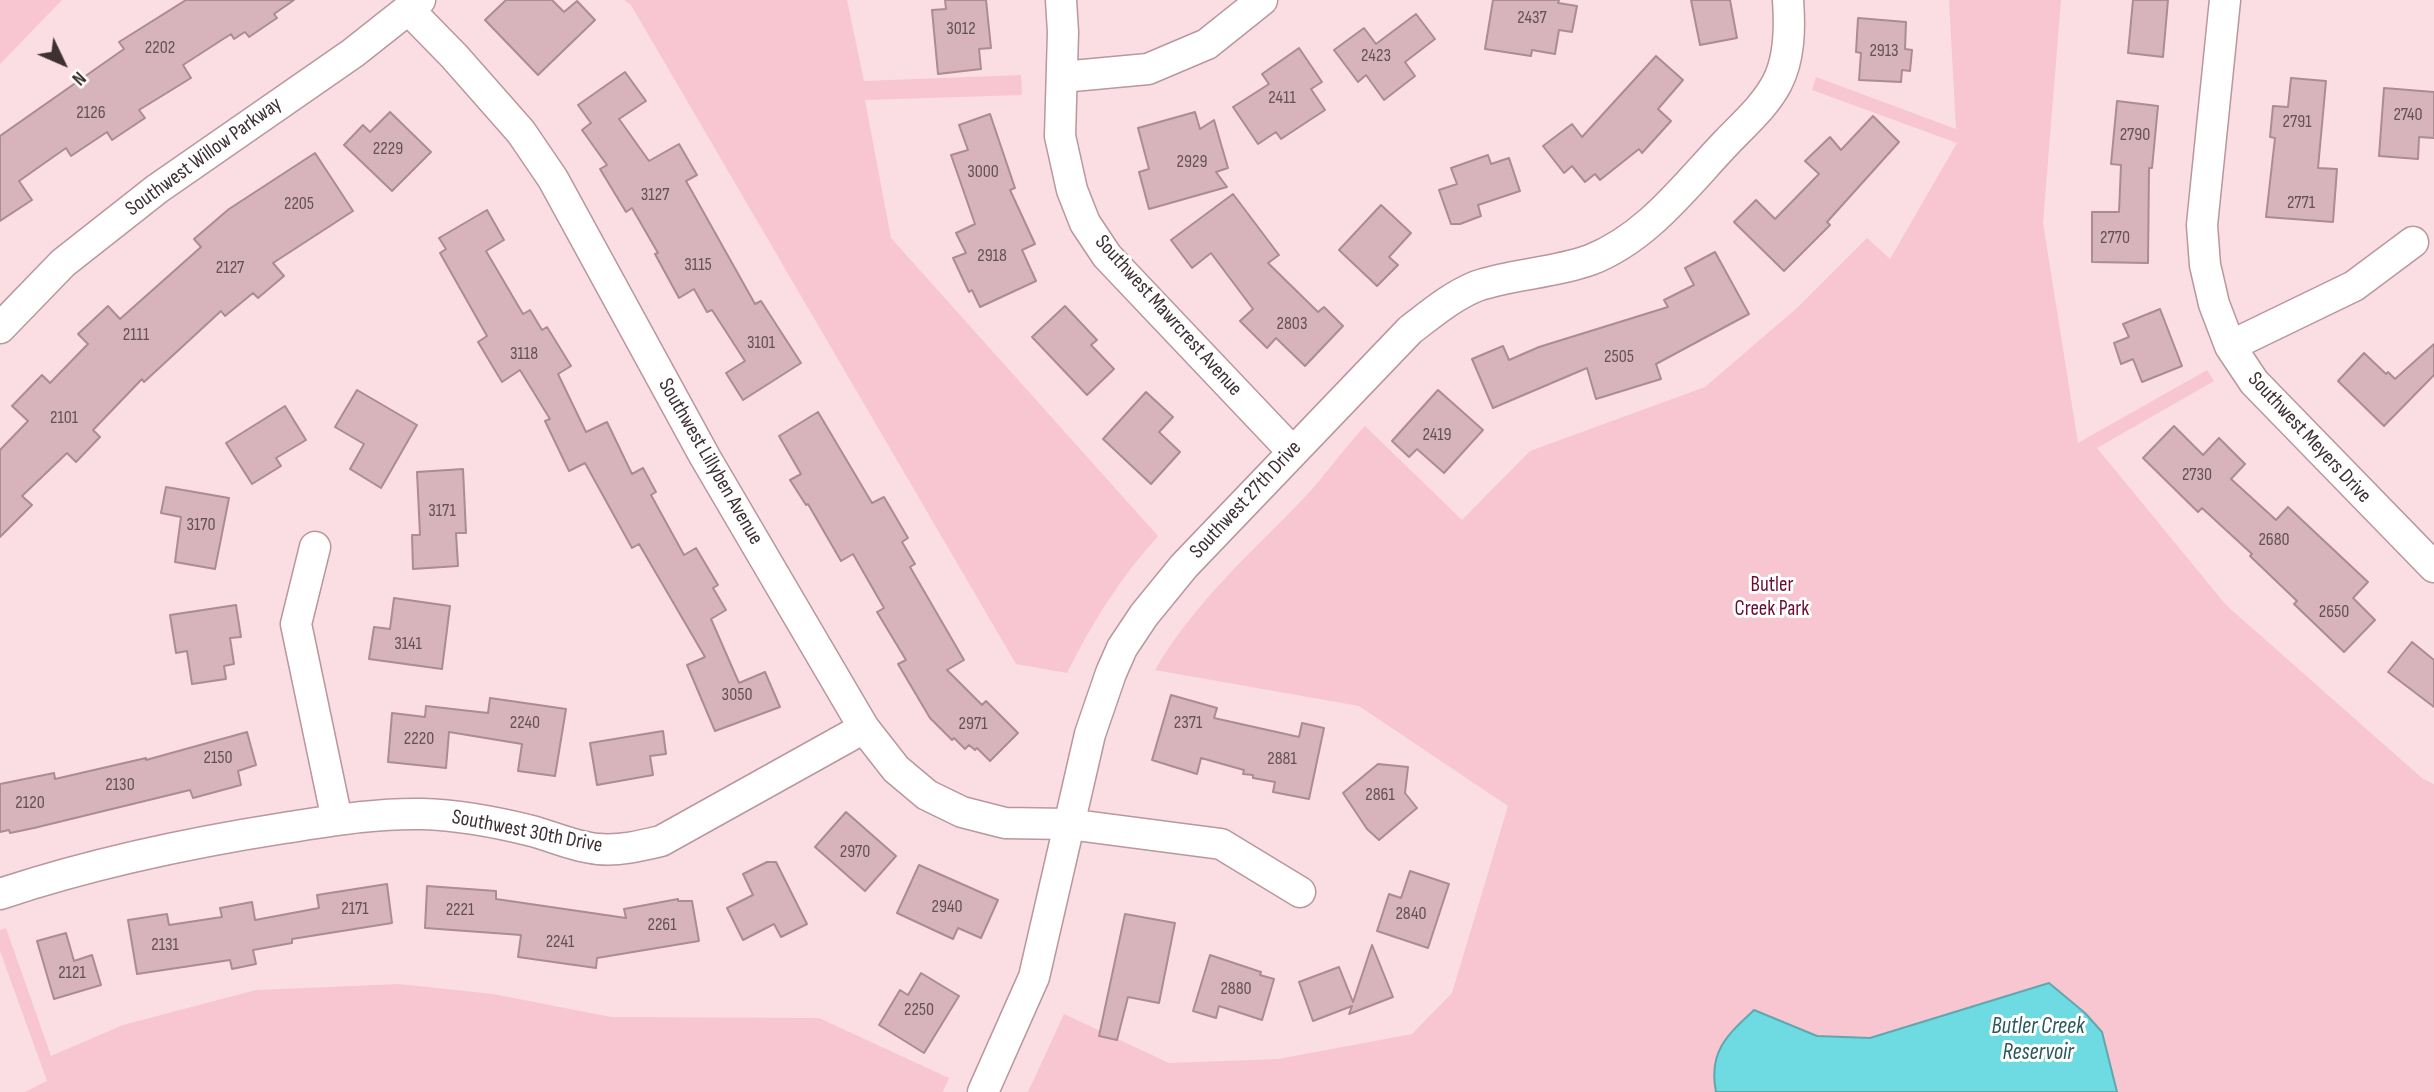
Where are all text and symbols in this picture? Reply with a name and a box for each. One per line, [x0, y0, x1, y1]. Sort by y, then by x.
house number: 2437 [1517, 7, 1547, 29]
house number: 3012 [946, 18, 976, 40]
north arrow [28, 28, 98, 98]
house number: 2202 [145, 37, 175, 59]
house number: 2913 [1869, 40, 1899, 62]
house number: 2423 [1361, 45, 1391, 67]
text: N [67, 66, 90, 90]
house number: 2411 [1268, 87, 1296, 109]
street label: Southwest Willow Parkway [121, 92, 287, 222]
house number: 2126 [76, 102, 106, 124]
house number: 2740 [2393, 104, 2423, 126]
house number: 2791 [2283, 111, 2311, 133]
house number: 2790 [2120, 124, 2150, 146]
house number: 2229 [373, 138, 403, 160]
house number: 2929 [1177, 151, 1207, 173]
house number: 3000 [967, 161, 999, 183]
house number: 3127 [641, 184, 669, 206]
house number: 2771 [2287, 192, 2315, 214]
house number: 2205 [284, 193, 314, 215]
house number: 2770 [2100, 227, 2130, 249]
street label: Southwest Mawrcrest Avenue [1089, 230, 1247, 402]
house number: 2918 [977, 245, 1007, 267]
house number: 3115 [684, 254, 712, 276]
house number: 2127 [216, 257, 244, 279]
house number: 2803 [1277, 313, 1307, 335]
house number: 2111 [123, 324, 149, 346]
house number: 3101 [747, 332, 775, 354]
house number: 3118 [510, 343, 538, 365]
house number: 2505 [1604, 346, 1634, 368]
street label: Southwest Meyers Drive [2242, 367, 2376, 509]
street label: Southwest Lillyben Avenue [652, 374, 768, 550]
house number: 2101 [50, 407, 78, 429]
house number: 2419 [1422, 424, 1452, 446]
street label: Southwest 27th Drive [1185, 436, 1307, 564]
house number: 2730 [2182, 464, 2212, 486]
house number: 3171 [428, 500, 456, 522]
house number: 3170 [187, 514, 215, 536]
house number: 2680 [2258, 529, 2290, 551]
park label: Butler Creek Park [1735, 573, 1809, 623]
house number: 2650 [2319, 601, 2349, 623]
house number: 3141 [394, 633, 422, 655]
house number: 3050 [722, 684, 752, 706]
house number: 2240 [510, 712, 540, 734]
house number: 2371 [1174, 712, 1202, 734]
house number: 2971 [959, 713, 987, 735]
house number: 2220 [404, 728, 434, 750]
house number: 2150 [203, 747, 233, 769]
house number: 2881 [1267, 748, 1297, 770]
house number: 2130 [105, 774, 135, 796]
house number: 2861 [1365, 784, 1395, 806]
house number: 2120 [15, 792, 45, 814]
street label: Southwest 30th Drive [450, 805, 604, 859]
house number: 2970 [840, 841, 870, 863]
house number: 2940 [932, 896, 962, 918]
house number: 2171 [341, 898, 369, 920]
house number: 2221 [446, 899, 474, 921]
house number: 2840 [1395, 903, 1427, 925]
house number: 2261 [647, 914, 677, 936]
house number: 2241 [546, 931, 574, 953]
house number: 2131 [151, 934, 179, 956]
house number: 2121 [58, 962, 86, 984]
house number: 2880 [1220, 978, 1252, 1000]
house number: 2250 [904, 999, 934, 1021]
water label: Butler Creek Reservoir [1991, 1013, 2085, 1067]

